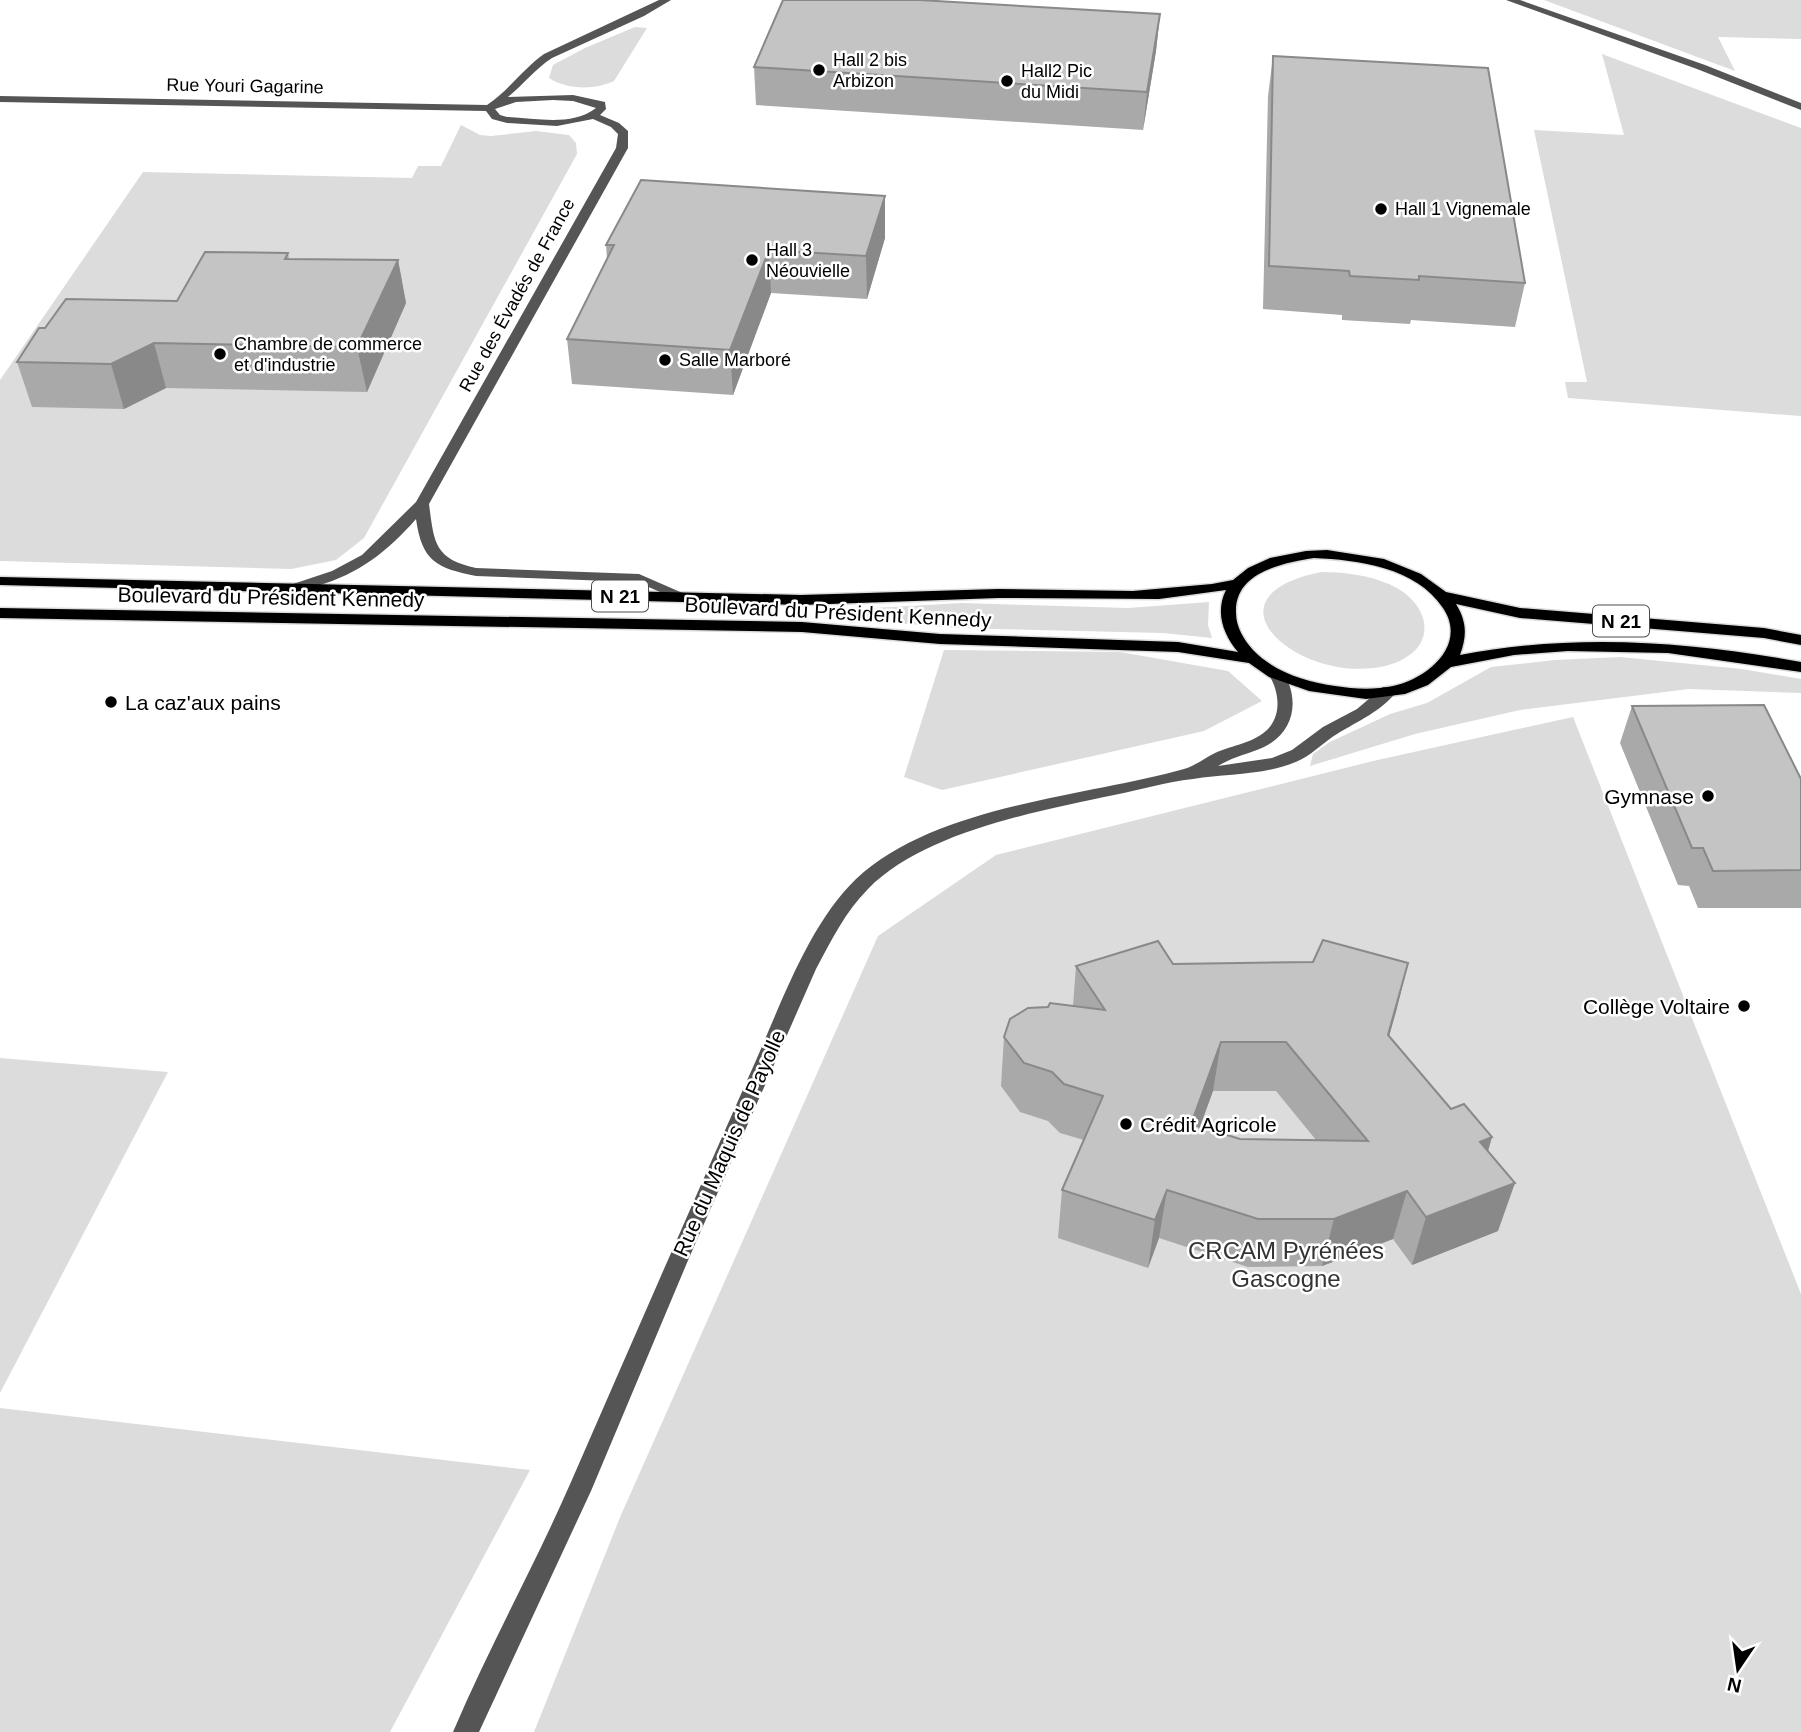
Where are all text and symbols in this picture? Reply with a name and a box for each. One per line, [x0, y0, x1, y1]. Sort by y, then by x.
place label: Hall 2 bis Arbizon [833, 50, 907, 91]
place label: Hall2 Pic du Midi [1021, 61, 1092, 102]
marker: Hall 2 bis Arbizon [811, 62, 827, 78]
marker: Hall2 Pic du Midi [999, 73, 1015, 89]
street label: Rue Youri Gagarine [166, 75, 324, 97]
street label: Rue des Évadés de France [455, 195, 579, 395]
place label: Hall 1 Vignemale [1395, 199, 1531, 219]
marker: Hall 1 Vignemale [1373, 201, 1389, 217]
place label: Hall 3 Néouvielle [766, 240, 850, 281]
marker: Hall 3 Néouvielle [744, 252, 760, 268]
place label: Chambre de commerce et d'industrie [234, 334, 422, 375]
marker: Chambre de commerce et d'industrie [212, 346, 228, 362]
place label: Salle Marboré [679, 350, 791, 370]
marker: Salle Marboré [657, 352, 673, 368]
road number: N 21 [592, 580, 648, 611]
street label: Boulevard du Président Kennedy [117, 583, 425, 611]
street label: Boulevard du Président Kennedy [684, 592, 992, 632]
road number: N 21 [1593, 606, 1649, 636]
place label: La caz'aux pains [125, 691, 281, 714]
marker: La caz'aux pains [103, 694, 119, 710]
place label: Gymnase [1604, 785, 1694, 808]
marker: Gymnase [1700, 788, 1716, 804]
place label: Collège Voltaire [1583, 995, 1730, 1018]
marker: Collège Voltaire [1736, 998, 1752, 1014]
street label: Rue du Maquis de Payolle [669, 1026, 789, 1260]
place label: Crédit Agricole [1140, 1113, 1277, 1136]
marker: Crédit Agricole [1118, 1116, 1134, 1132]
park label: CRCAM Pyrénées Gascogne [1188, 1237, 1384, 1292]
north arrow [1703, 1634, 1773, 1704]
text: N [1725, 1673, 1743, 1697]

